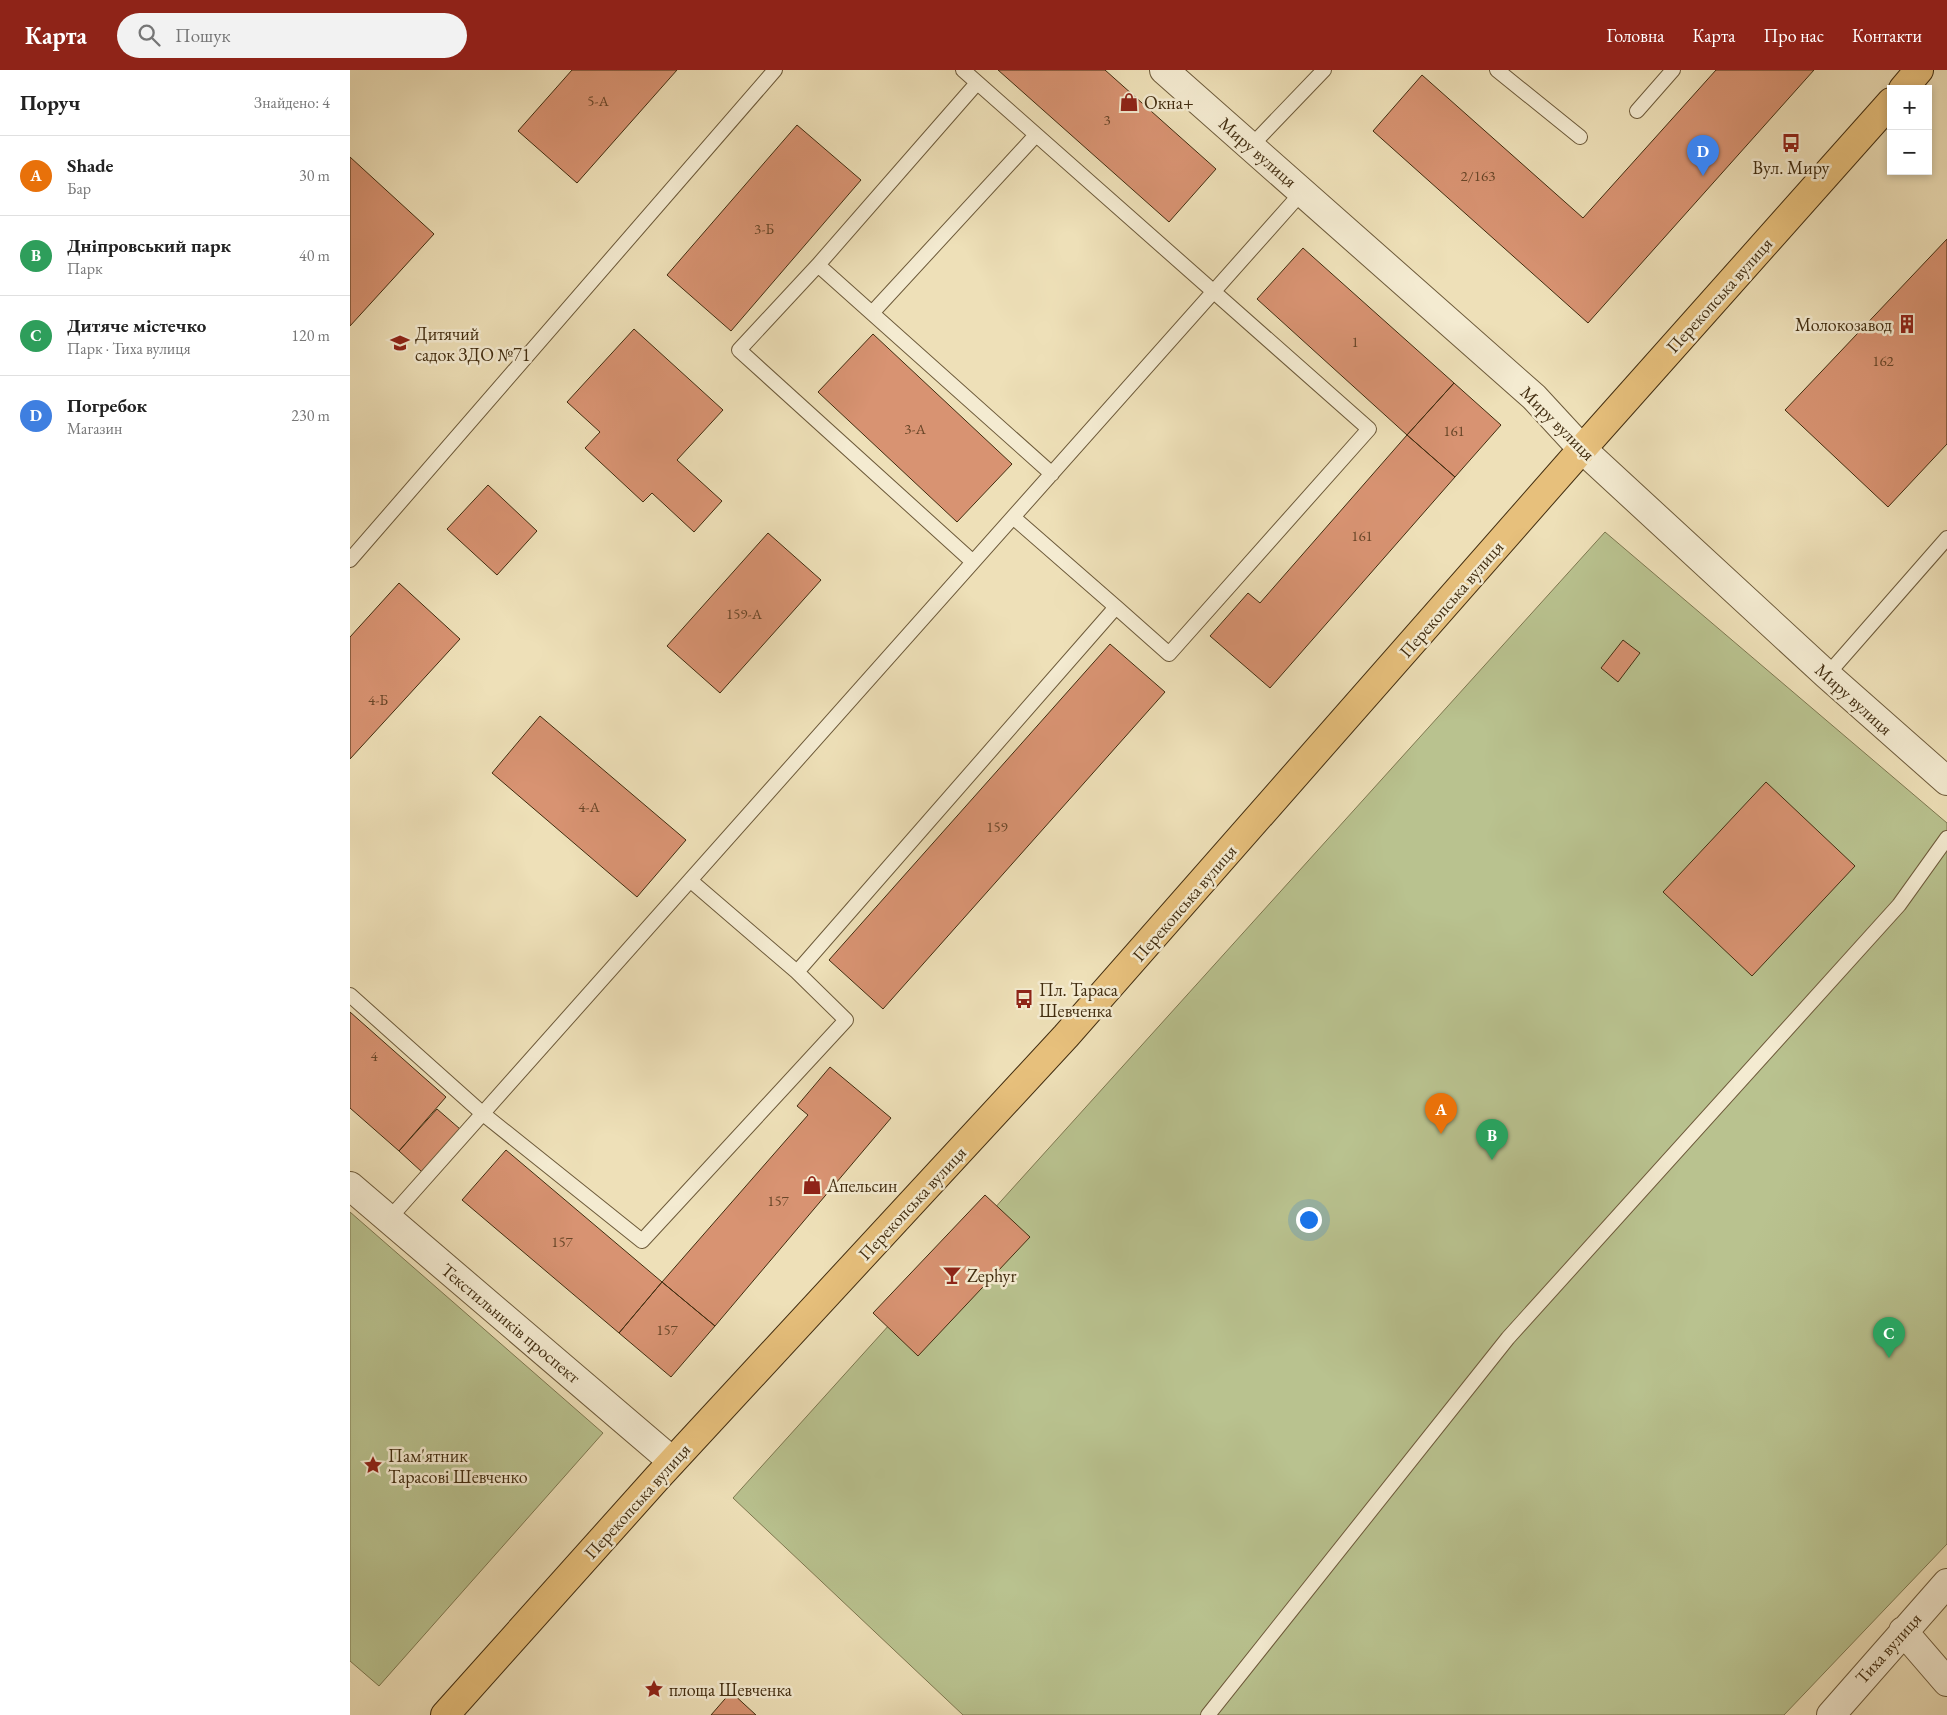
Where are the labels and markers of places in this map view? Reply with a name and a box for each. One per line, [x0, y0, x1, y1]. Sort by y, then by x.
shop icon: Окна+ [1118, 91, 1140, 113]
place label: Окна+ [1144, 91, 1194, 114]
bus stop icon: Вул. Миру [1780, 132, 1802, 154]
pin: D [1687, 135, 1719, 176]
place label: Вул. Миру [1753, 156, 1830, 179]
place label: Молокозавод [1795, 313, 1892, 336]
building icon: Молокозавод [1896, 313, 1918, 335]
place label: Дитячий садок ЗДО №71 [415, 322, 530, 366]
school or university icon: Дитячий садок ЗДО №71 [389, 332, 411, 354]
place label: Пл. Тараса Шевченка [1039, 978, 1119, 1022]
bus stop icon: Пл. Тараса Шевченка [1013, 988, 1035, 1010]
pin: A [1425, 1093, 1457, 1134]
pin: B [1476, 1119, 1508, 1160]
shop icon: Апельсин [801, 1174, 823, 1196]
place label: Апельсин [826, 1174, 897, 1197]
bar icon: Zephyr [941, 1264, 963, 1286]
place label: Zephyr [967, 1264, 1016, 1287]
pin: C [1873, 1317, 1905, 1358]
place label: Пам'ятник Тарасові Шевченко [388, 1444, 528, 1488]
place icon: Пам'ятник Тарасові Шевченко [362, 1454, 384, 1476]
place icon: площа Шевченка [643, 1678, 665, 1700]
place label: площа Шевченка [669, 1678, 793, 1701]

